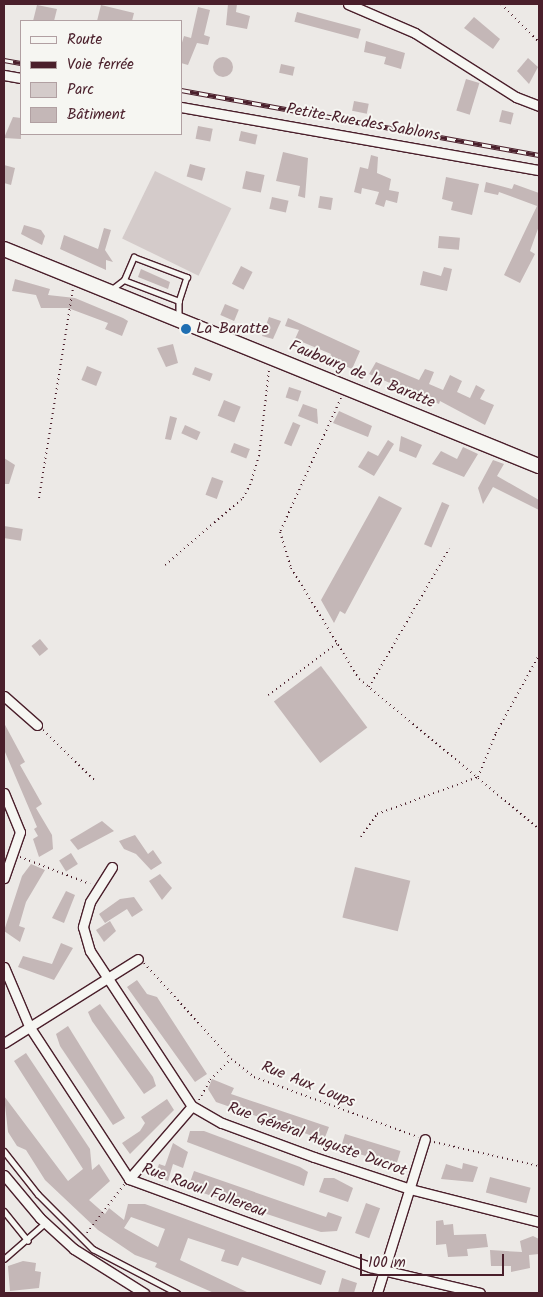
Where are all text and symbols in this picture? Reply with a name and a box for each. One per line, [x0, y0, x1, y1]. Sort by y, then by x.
legend [20, 20, 182, 135]
text: Route [67, 28, 102, 52]
text: Voie ferrée [67, 53, 134, 77]
text: Parc [67, 78, 94, 102]
street label: Petite Rue des Sablons [285, 100, 441, 146]
text: Bâtiment [67, 103, 126, 127]
place label: La Baratte [196, 319, 269, 339]
marker: La Baratte [180, 323, 192, 335]
street label: Faubourg de la Baratte [286, 337, 438, 413]
street label: Rue Aux Loups [258, 1057, 358, 1113]
street label: Rue Général Auguste Ducrot [225, 1099, 409, 1181]
street label: Rue Raoul Follereau [139, 1160, 269, 1222]
scale bar [363, 1244, 507, 1276]
text: 100 m [368, 1251, 406, 1275]

